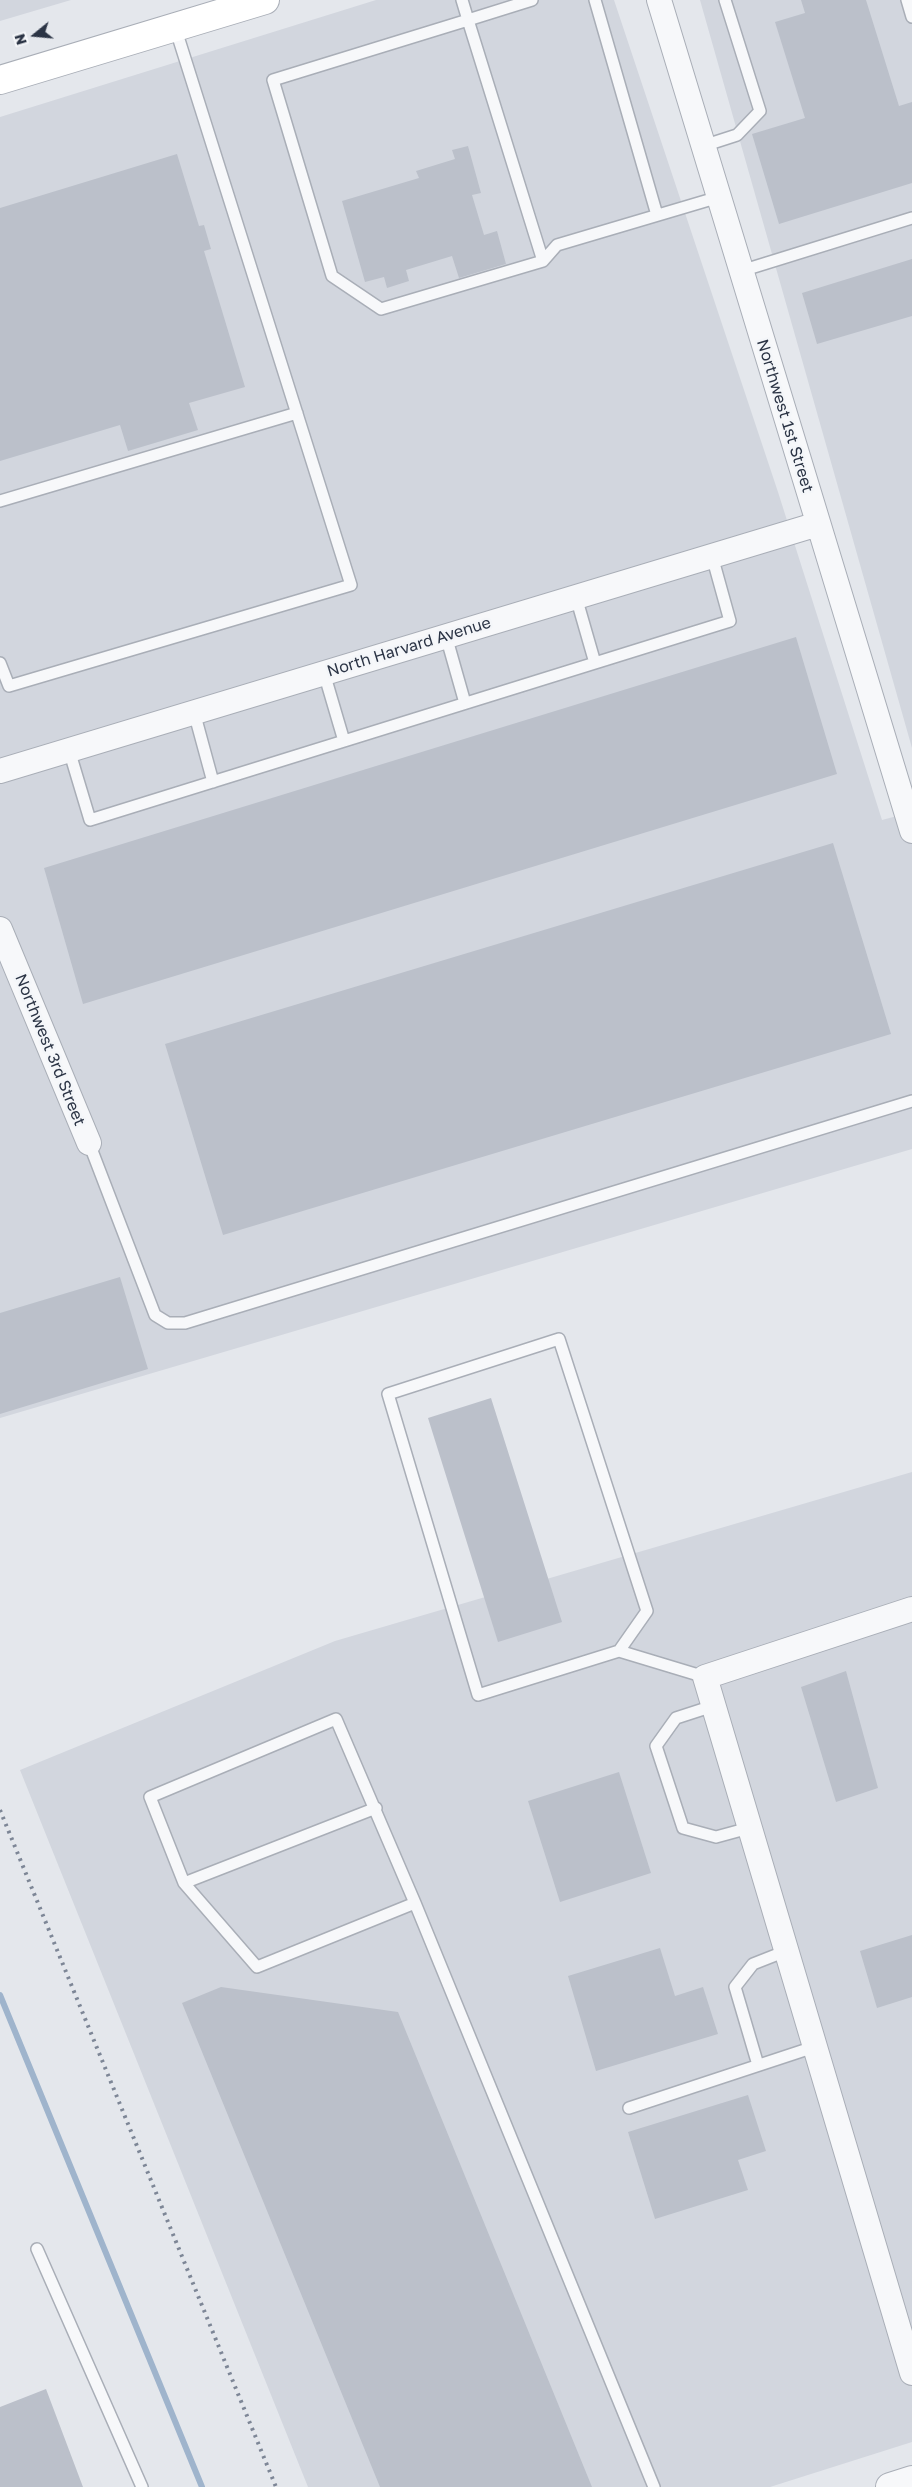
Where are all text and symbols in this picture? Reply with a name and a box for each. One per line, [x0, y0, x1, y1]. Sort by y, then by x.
north arrow [10, 10, 60, 60]
text: N [10, 32, 30, 47]
street label: Northwest 1st Street [753, 337, 817, 495]
street label: North Harvard Avenue [325, 613, 493, 681]
street label: Northwest 3rd Street [11, 971, 89, 1129]

